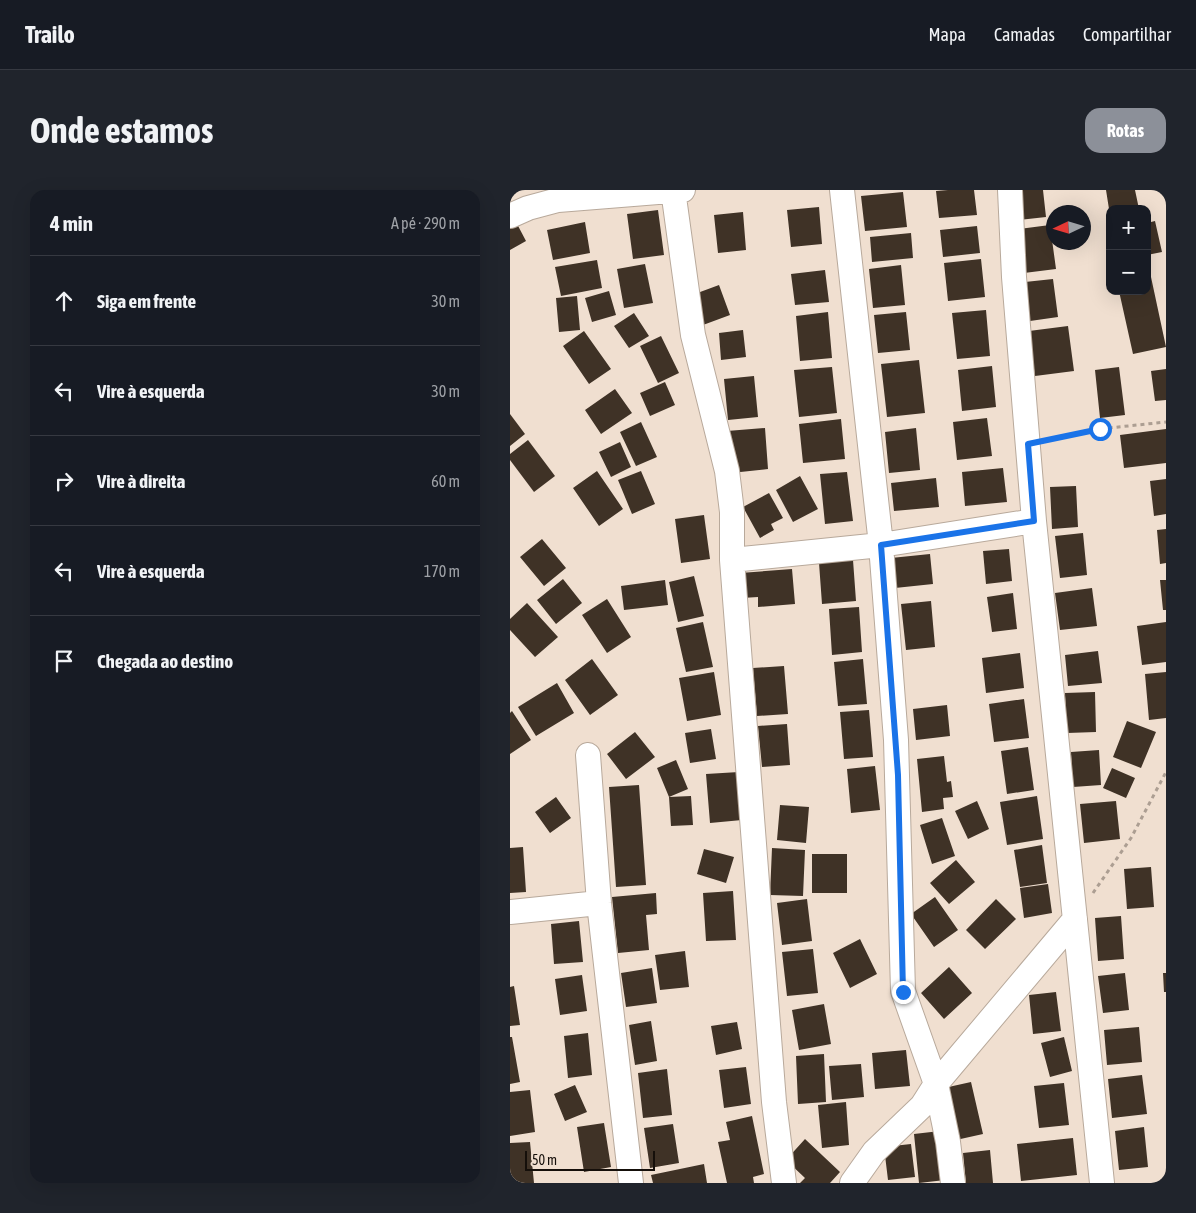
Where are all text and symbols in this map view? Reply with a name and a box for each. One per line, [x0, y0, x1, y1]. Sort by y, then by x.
text: Trailo [25, 21, 75, 48]
text: Mapa [929, 24, 966, 45]
text: Camadas [994, 24, 1055, 45]
text: Compartilhar [1083, 24, 1171, 45]
button: Rotas [1085, 108, 1166, 153]
text: Onde estamos [30, 110, 213, 150]
north arrow [1046, 205, 1091, 250]
map controls [1106, 205, 1151, 295]
button: + [1106, 205, 1151, 250]
text: 4 min [50, 211, 93, 235]
text: A pé · 290 m [391, 214, 460, 232]
button: − [1106, 250, 1151, 295]
icon: ahead [50, 287, 78, 315]
text: Siga em frente [97, 290, 196, 312]
text: 30 m [431, 292, 460, 310]
icon: left [50, 377, 78, 405]
text: Vire à esquerda [97, 380, 205, 402]
text: 30 m [431, 382, 460, 400]
route start [1089, 418, 1112, 441]
icon: right [50, 467, 78, 495]
text: Vire à direita [97, 470, 185, 492]
text: 60 m [431, 472, 460, 490]
icon: left [50, 557, 78, 585]
text: Vire à esquerda [97, 560, 205, 582]
text: 170 m [424, 562, 460, 580]
icon: arrive [50, 647, 78, 675]
text: Chegada ao destino [97, 650, 233, 672]
route end [892, 981, 915, 1004]
scale bar [525, 1148, 655, 1171]
text: 50 m [532, 1152, 557, 1168]

